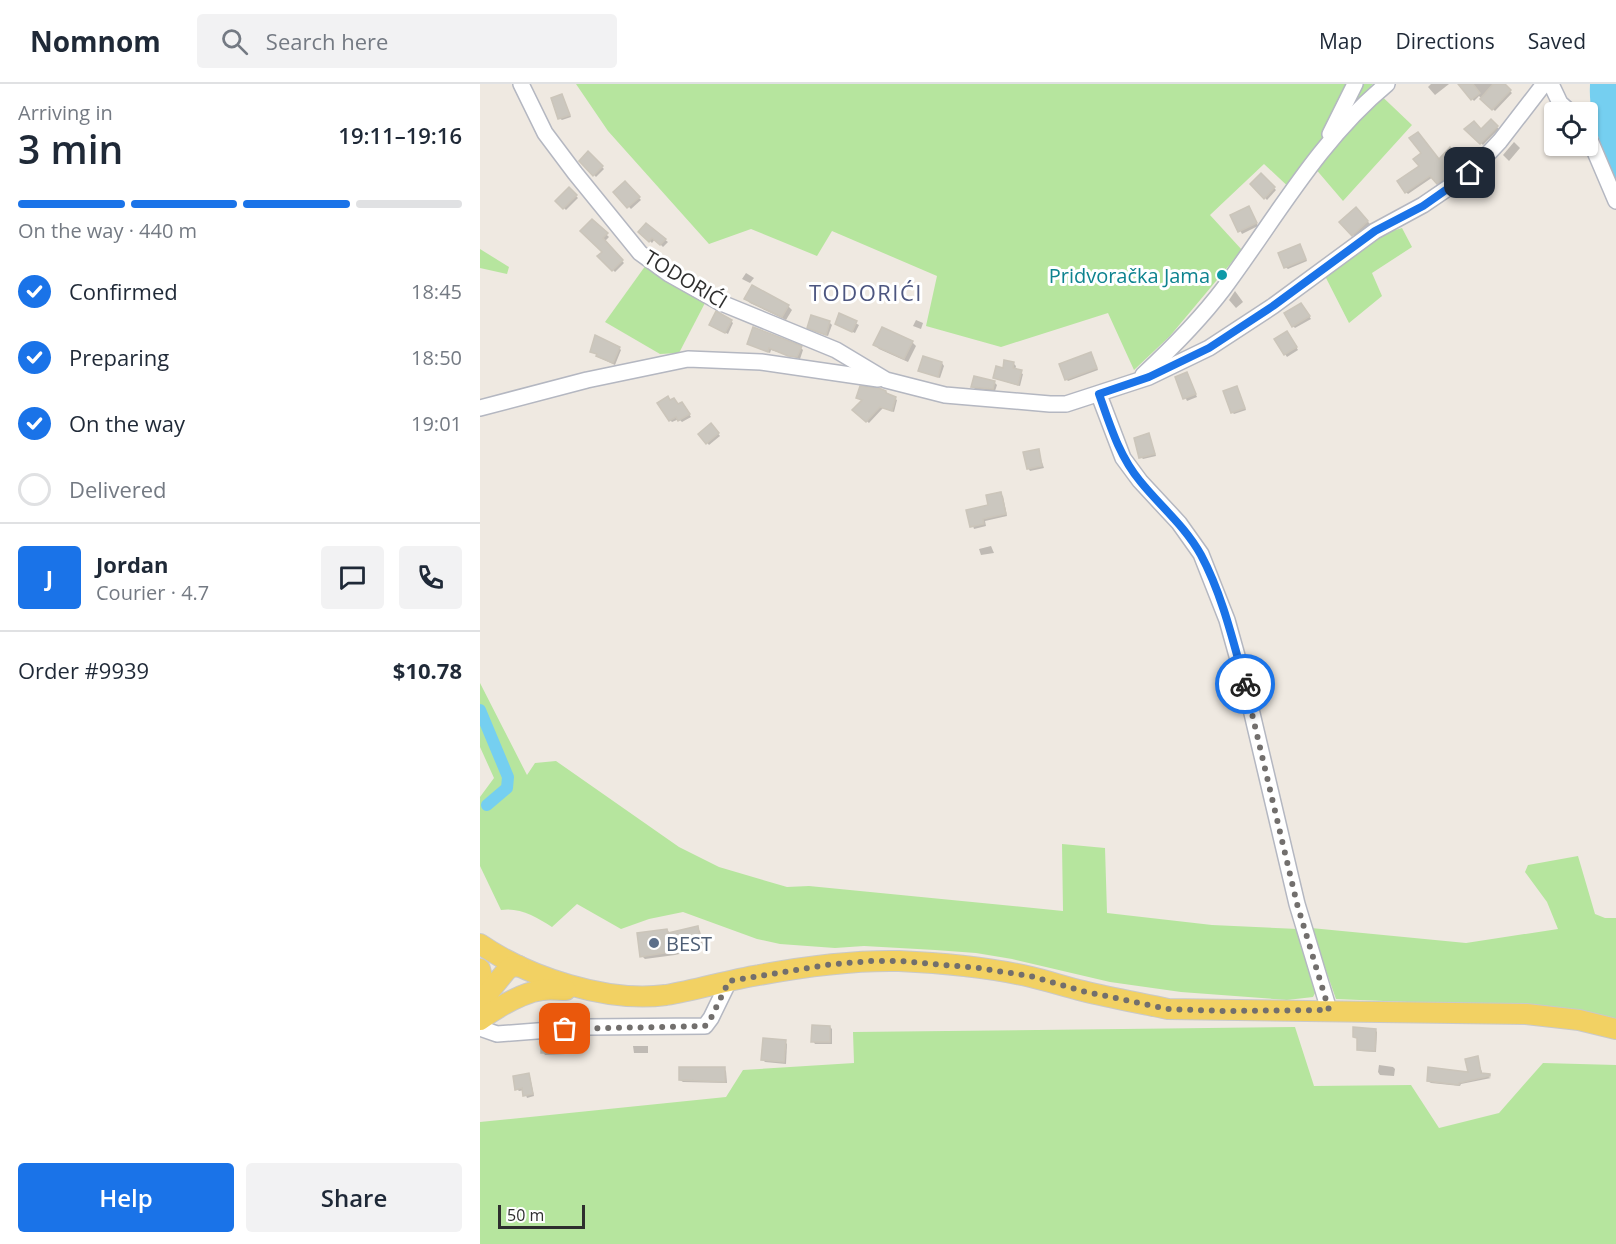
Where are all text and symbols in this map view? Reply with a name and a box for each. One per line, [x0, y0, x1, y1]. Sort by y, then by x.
search box [197, 14, 617, 68]
text: Nomnom [30, 22, 161, 60]
icon: search [218, 25, 251, 58]
text: Search here [266, 26, 388, 56]
text: Map [1319, 27, 1362, 55]
text: Directions [1395, 27, 1495, 55]
text: Saved [1528, 27, 1586, 55]
text: Arriving in [18, 99, 113, 126]
map controls [1544, 102, 1598, 156]
button: locate [1544, 102, 1598, 156]
text: 19:11–19:16 [338, 120, 462, 150]
text: 3 min [18, 122, 123, 175]
pin [1444, 147, 1495, 198]
icon: home [1453, 156, 1486, 189]
text: On the way · 440 m [18, 217, 197, 244]
street label: TODORIĆI [639, 244, 733, 314]
place label: Pridvoračka Jama [1049, 262, 1210, 289]
marker: Pridvoračka Jama [1215, 268, 1229, 282]
icon: check [18, 275, 51, 308]
text: Confirmed [69, 276, 178, 306]
district label: TODORIĆI [809, 277, 923, 307]
text: 18:45 [411, 278, 462, 305]
icon: check [18, 341, 51, 374]
text: Preparing [69, 342, 169, 372]
text: 18:50 [411, 344, 462, 371]
icon: check [18, 407, 51, 440]
text: On the way [69, 408, 185, 438]
text: 19:01 [411, 410, 462, 437]
text: Delivered [69, 474, 167, 504]
button: chat [321, 546, 384, 609]
button: phone [399, 546, 462, 609]
text: Jordan [96, 549, 169, 579]
text: J [46, 562, 53, 592]
text: Courier · 4.7 [96, 579, 209, 606]
courier [1215, 654, 1275, 714]
text: Order #9939 [18, 655, 149, 685]
text: $10.78 [393, 655, 462, 685]
icon: bike [1229, 668, 1262, 701]
place label: BEST [666, 930, 712, 957]
marker: BEST [647, 936, 661, 950]
pin [539, 1003, 590, 1054]
icon: bag [548, 1012, 581, 1045]
button: Help [18, 1163, 234, 1232]
button: Share [246, 1163, 462, 1232]
scale bar [498, 1202, 585, 1230]
text: 50 m [507, 1204, 544, 1226]

